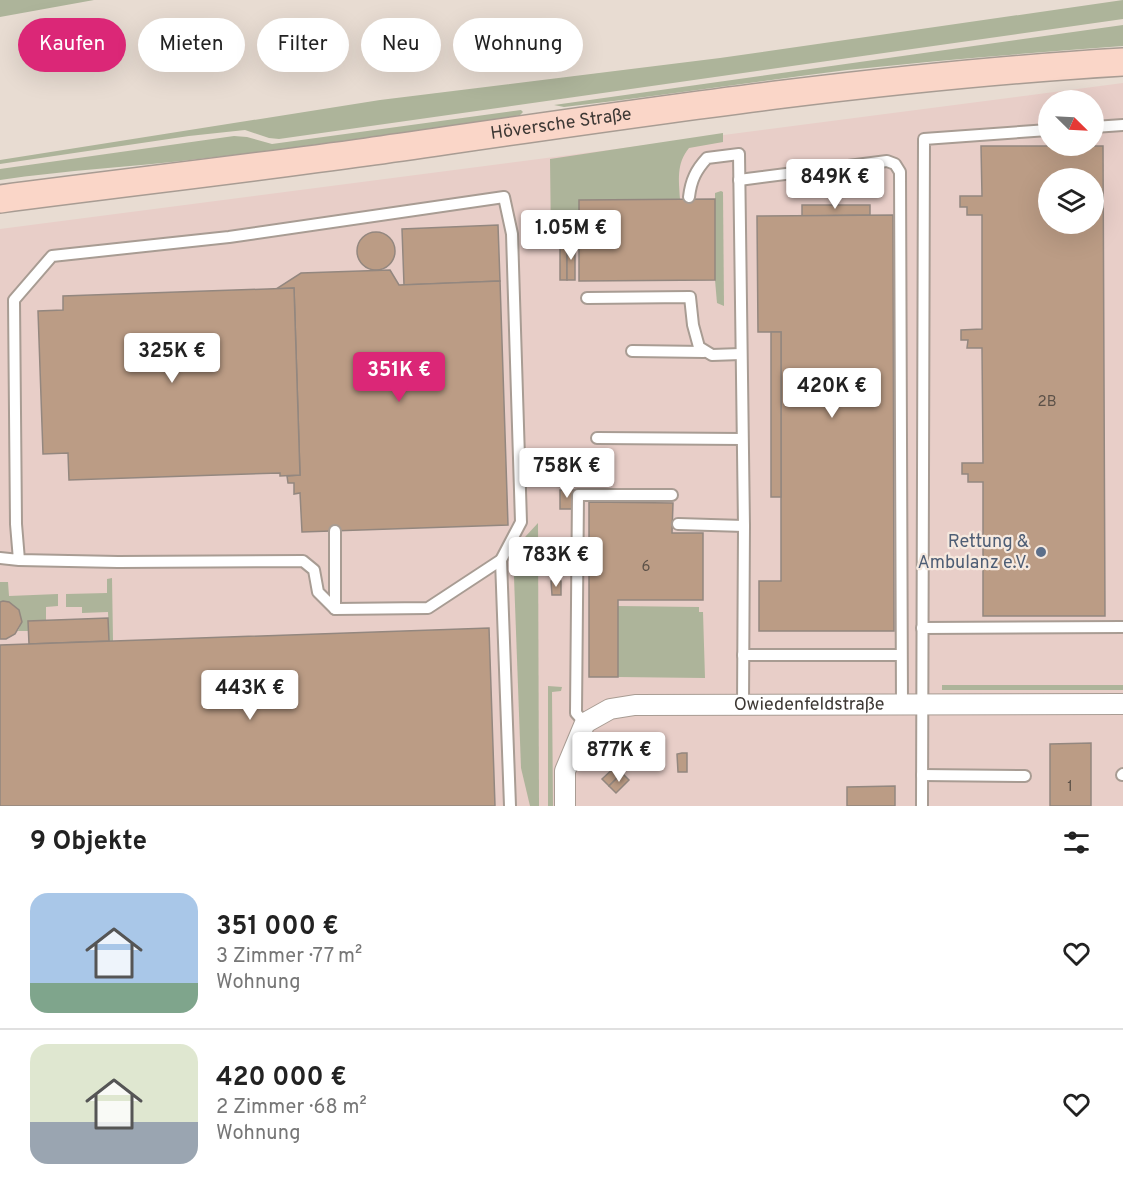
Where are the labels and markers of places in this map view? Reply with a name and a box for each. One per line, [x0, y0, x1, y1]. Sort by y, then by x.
pin: 849K € [786, 159, 884, 210]
pin: 1.05M € [516, 210, 626, 261]
pin: 325K € [123, 333, 221, 384]
pin: 351K € [350, 352, 448, 403]
pin: 420K € [783, 368, 881, 419]
pin: 758K € [518, 448, 616, 499]
place label: Rettung & Ambulanz e.V. [917, 531, 1029, 575]
pin: 783K € [507, 537, 605, 588]
marker: Rettung & Ambulanz e.V. [1034, 545, 1048, 559]
pin: 443K € [201, 670, 299, 721]
pin: 877K € [570, 732, 668, 783]

